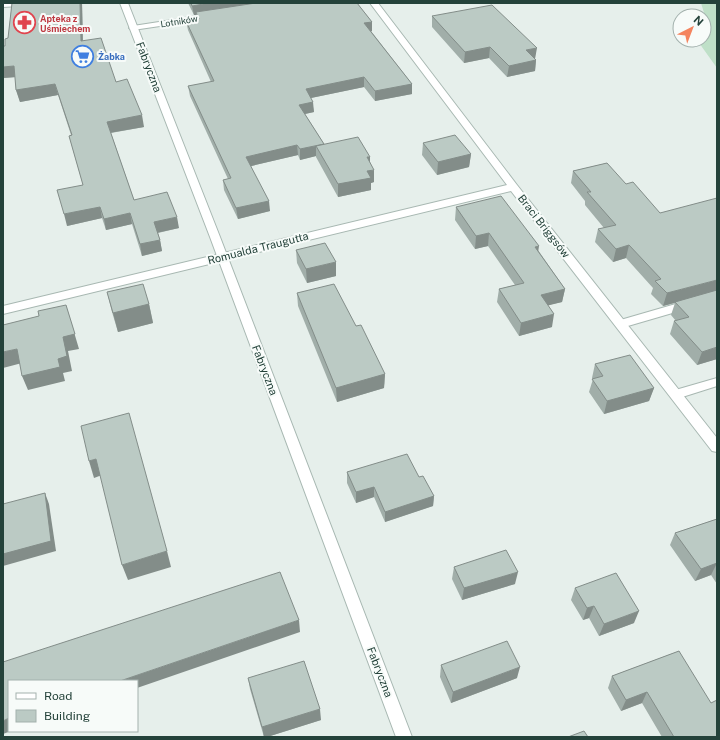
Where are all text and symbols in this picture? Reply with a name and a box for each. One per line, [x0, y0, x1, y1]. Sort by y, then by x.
north arrow [672, 8, 712, 48]
pharmacy icon: Apteka z Uśmiechem [12, 10, 38, 36]
place label: Apteka z Uśmiechem [40, 13, 90, 34]
street label: Lotników [159, 13, 199, 29]
text: N [691, 13, 706, 28]
street label: Fabryczna [134, 40, 164, 94]
supermarket icon: Żabka [69, 43, 95, 69]
place label: Żabka [98, 51, 125, 62]
street label: Braci Briggsów [516, 192, 573, 260]
street label: Romualda Traugutta [206, 230, 310, 266]
street label: Fabryczna [250, 343, 280, 397]
street label: Fabryczna [365, 645, 395, 699]
legend [8, 680, 138, 732]
text: Road [44, 689, 72, 703]
text: Building [44, 709, 90, 723]

